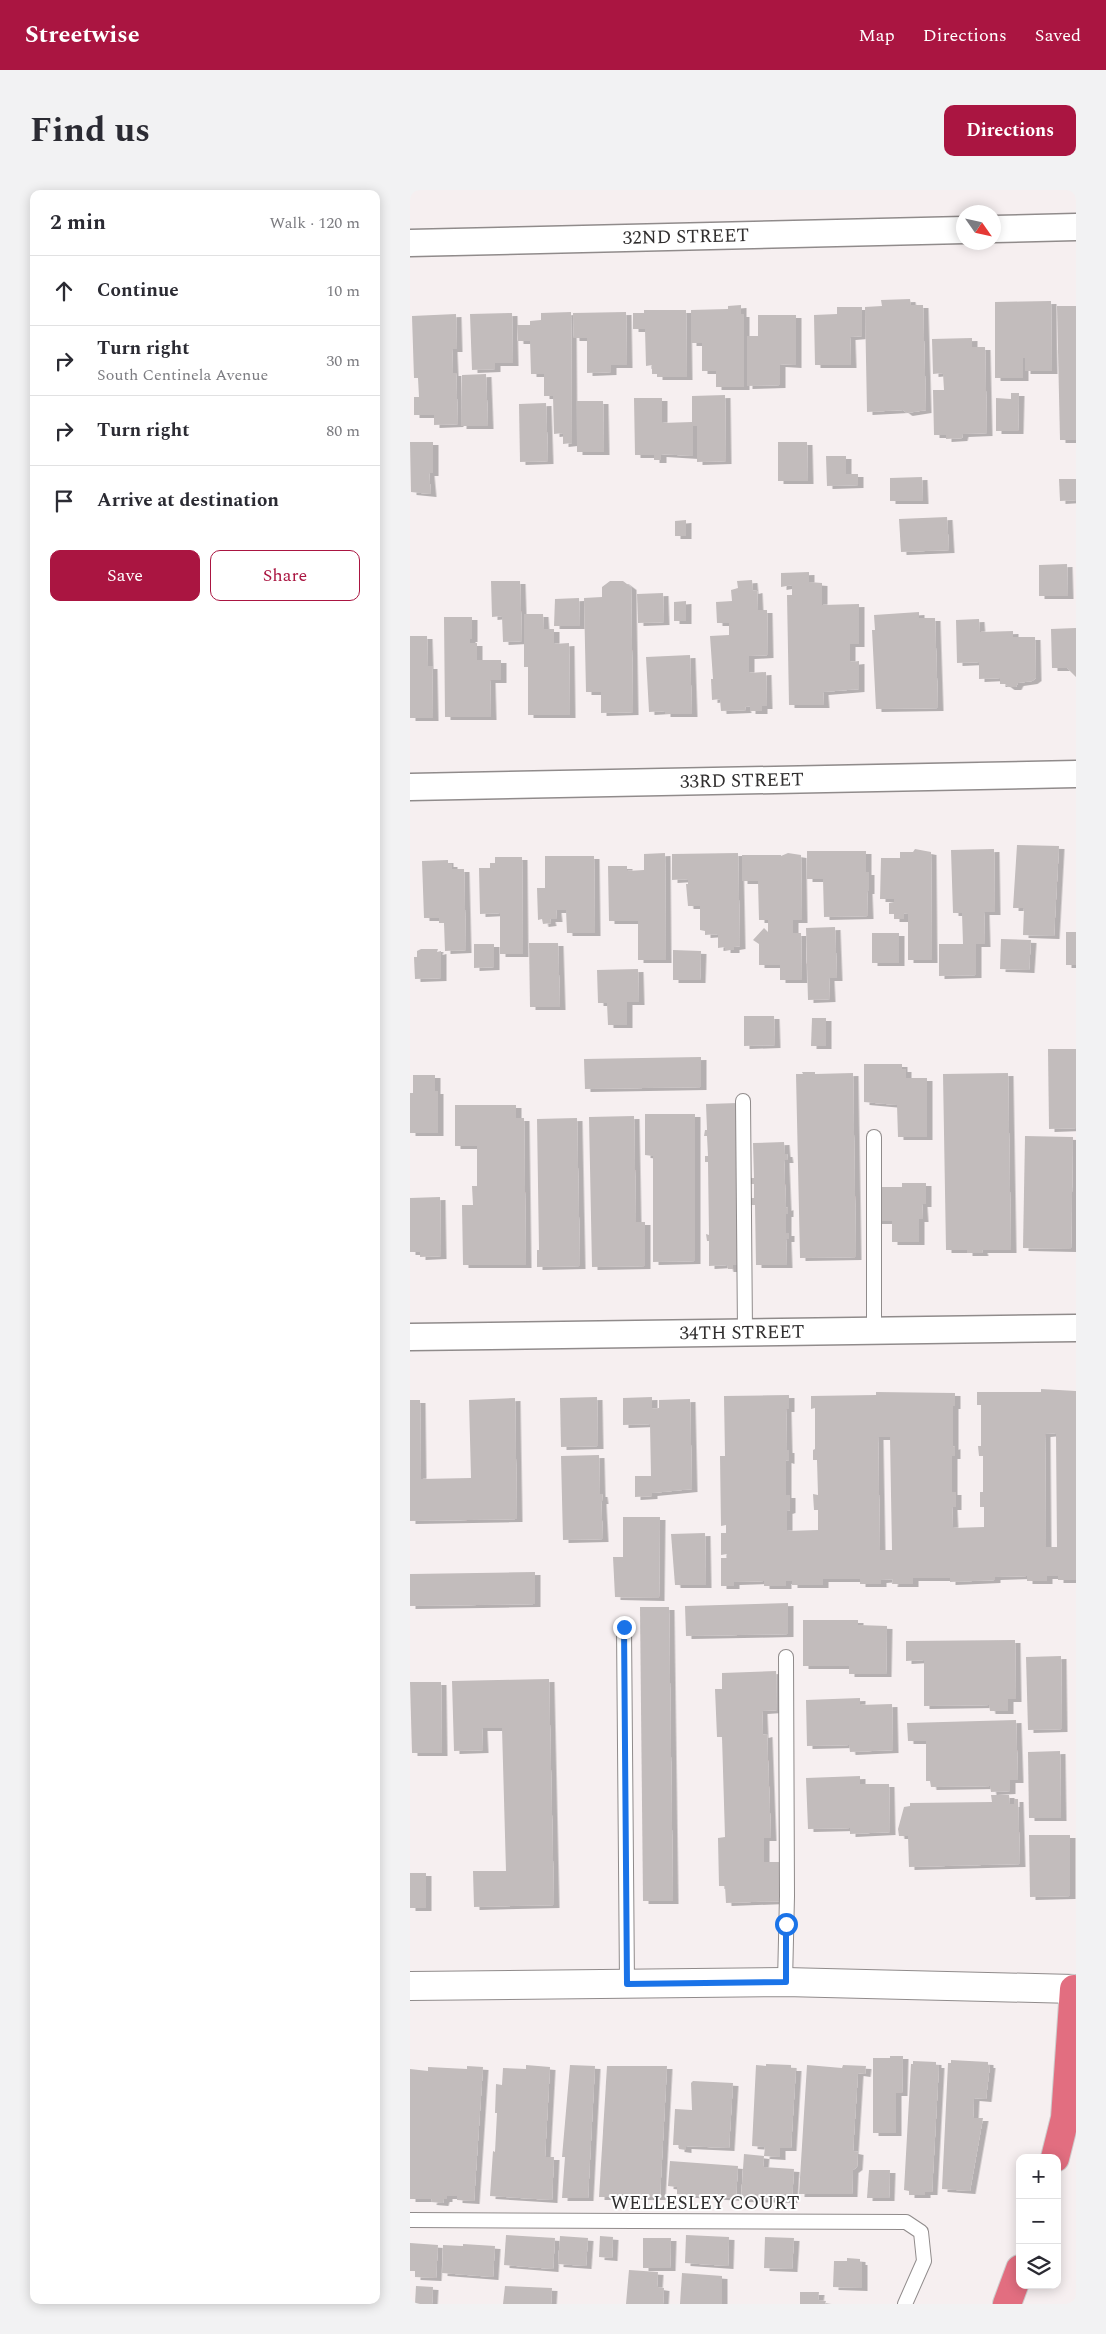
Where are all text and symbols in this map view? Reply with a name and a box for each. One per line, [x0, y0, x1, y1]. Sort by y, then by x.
text: Streetwise [25, 17, 140, 53]
text: Map [859, 22, 895, 49]
text: Directions [923, 22, 1007, 49]
text: Saved [1035, 22, 1081, 49]
text: Find us [30, 104, 150, 157]
button: Directions [944, 105, 1076, 156]
north arrow [956, 205, 1001, 250]
text: 2 min [50, 207, 106, 239]
text: Walk · 120 m [269, 211, 360, 235]
street label: 32ND STREET [622, 221, 750, 253]
text: Continue [97, 276, 179, 305]
icon: ahead [50, 277, 78, 305]
text: 10 m [326, 279, 360, 303]
text: Turn right [97, 334, 190, 363]
icon: right [50, 347, 78, 375]
text: 30 m [326, 349, 360, 373]
text: South Centinela Avenue [97, 363, 268, 387]
text: Turn right [97, 416, 190, 445]
icon: right [50, 417, 78, 445]
text: 80 m [326, 419, 360, 443]
text: Arrive at destination [97, 486, 279, 515]
icon: arrive [50, 487, 78, 515]
button: Save [50, 550, 200, 601]
button: Share [210, 550, 360, 601]
street label: 33RD STREET [680, 765, 804, 796]
street label: 34TH STREET [679, 1317, 805, 1348]
route end [613, 1616, 636, 1639]
route start [775, 1913, 798, 1936]
map controls [1016, 2154, 1061, 2289]
button: + [1016, 2154, 1061, 2199]
street label: WELLESLEY COURT [610, 2189, 800, 2218]
button: − [1016, 2199, 1061, 2244]
button: layers [1016, 2244, 1061, 2289]

